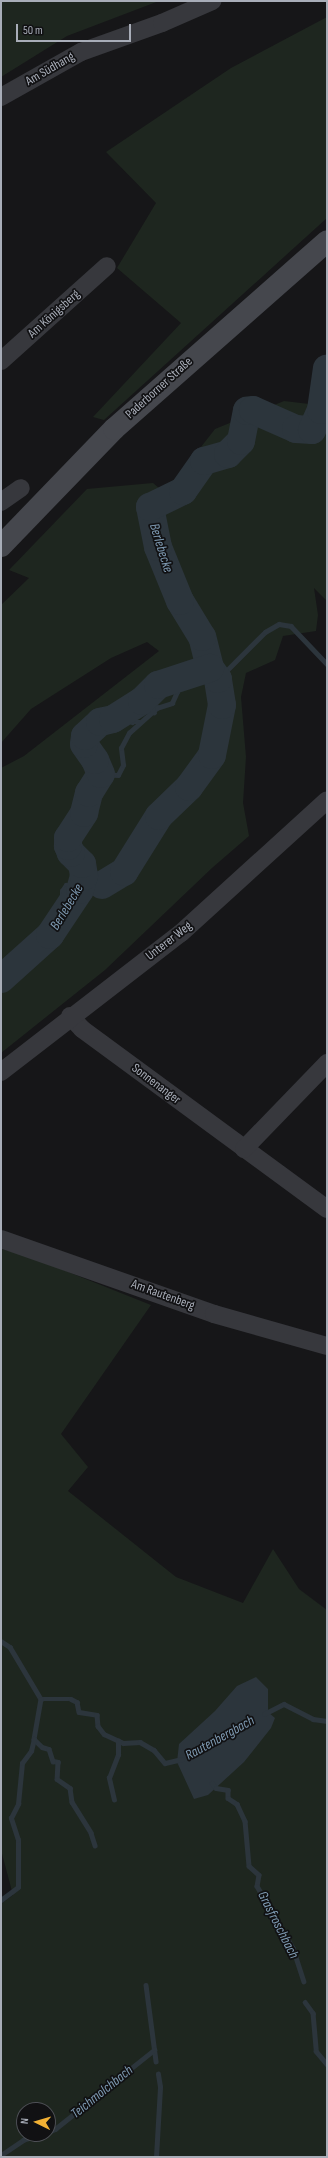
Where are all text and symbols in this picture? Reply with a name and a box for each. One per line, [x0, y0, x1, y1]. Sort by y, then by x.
scale bar [18, 16, 133, 42]
text: 50 m [23, 23, 43, 38]
street label: Am Südhang [23, 49, 77, 89]
street label: Am Königsberg [25, 287, 83, 341]
street label: Paderborner Straße [122, 354, 196, 422]
water label: Berlebecke [146, 521, 176, 575]
water label: Berlebecke [47, 881, 87, 933]
street label: Unterer Weg [143, 918, 195, 964]
street label: Sonnenanger [128, 1060, 184, 1108]
street label: Am Rautenberg [129, 1276, 197, 1314]
water label: Rautenbergbach [183, 1712, 257, 1764]
water label: Grasfroschbach [254, 1888, 302, 1962]
water label: Teichmolchbach [68, 2062, 136, 2122]
north arrow [16, 2102, 56, 2142]
text: N [18, 2118, 31, 2124]

